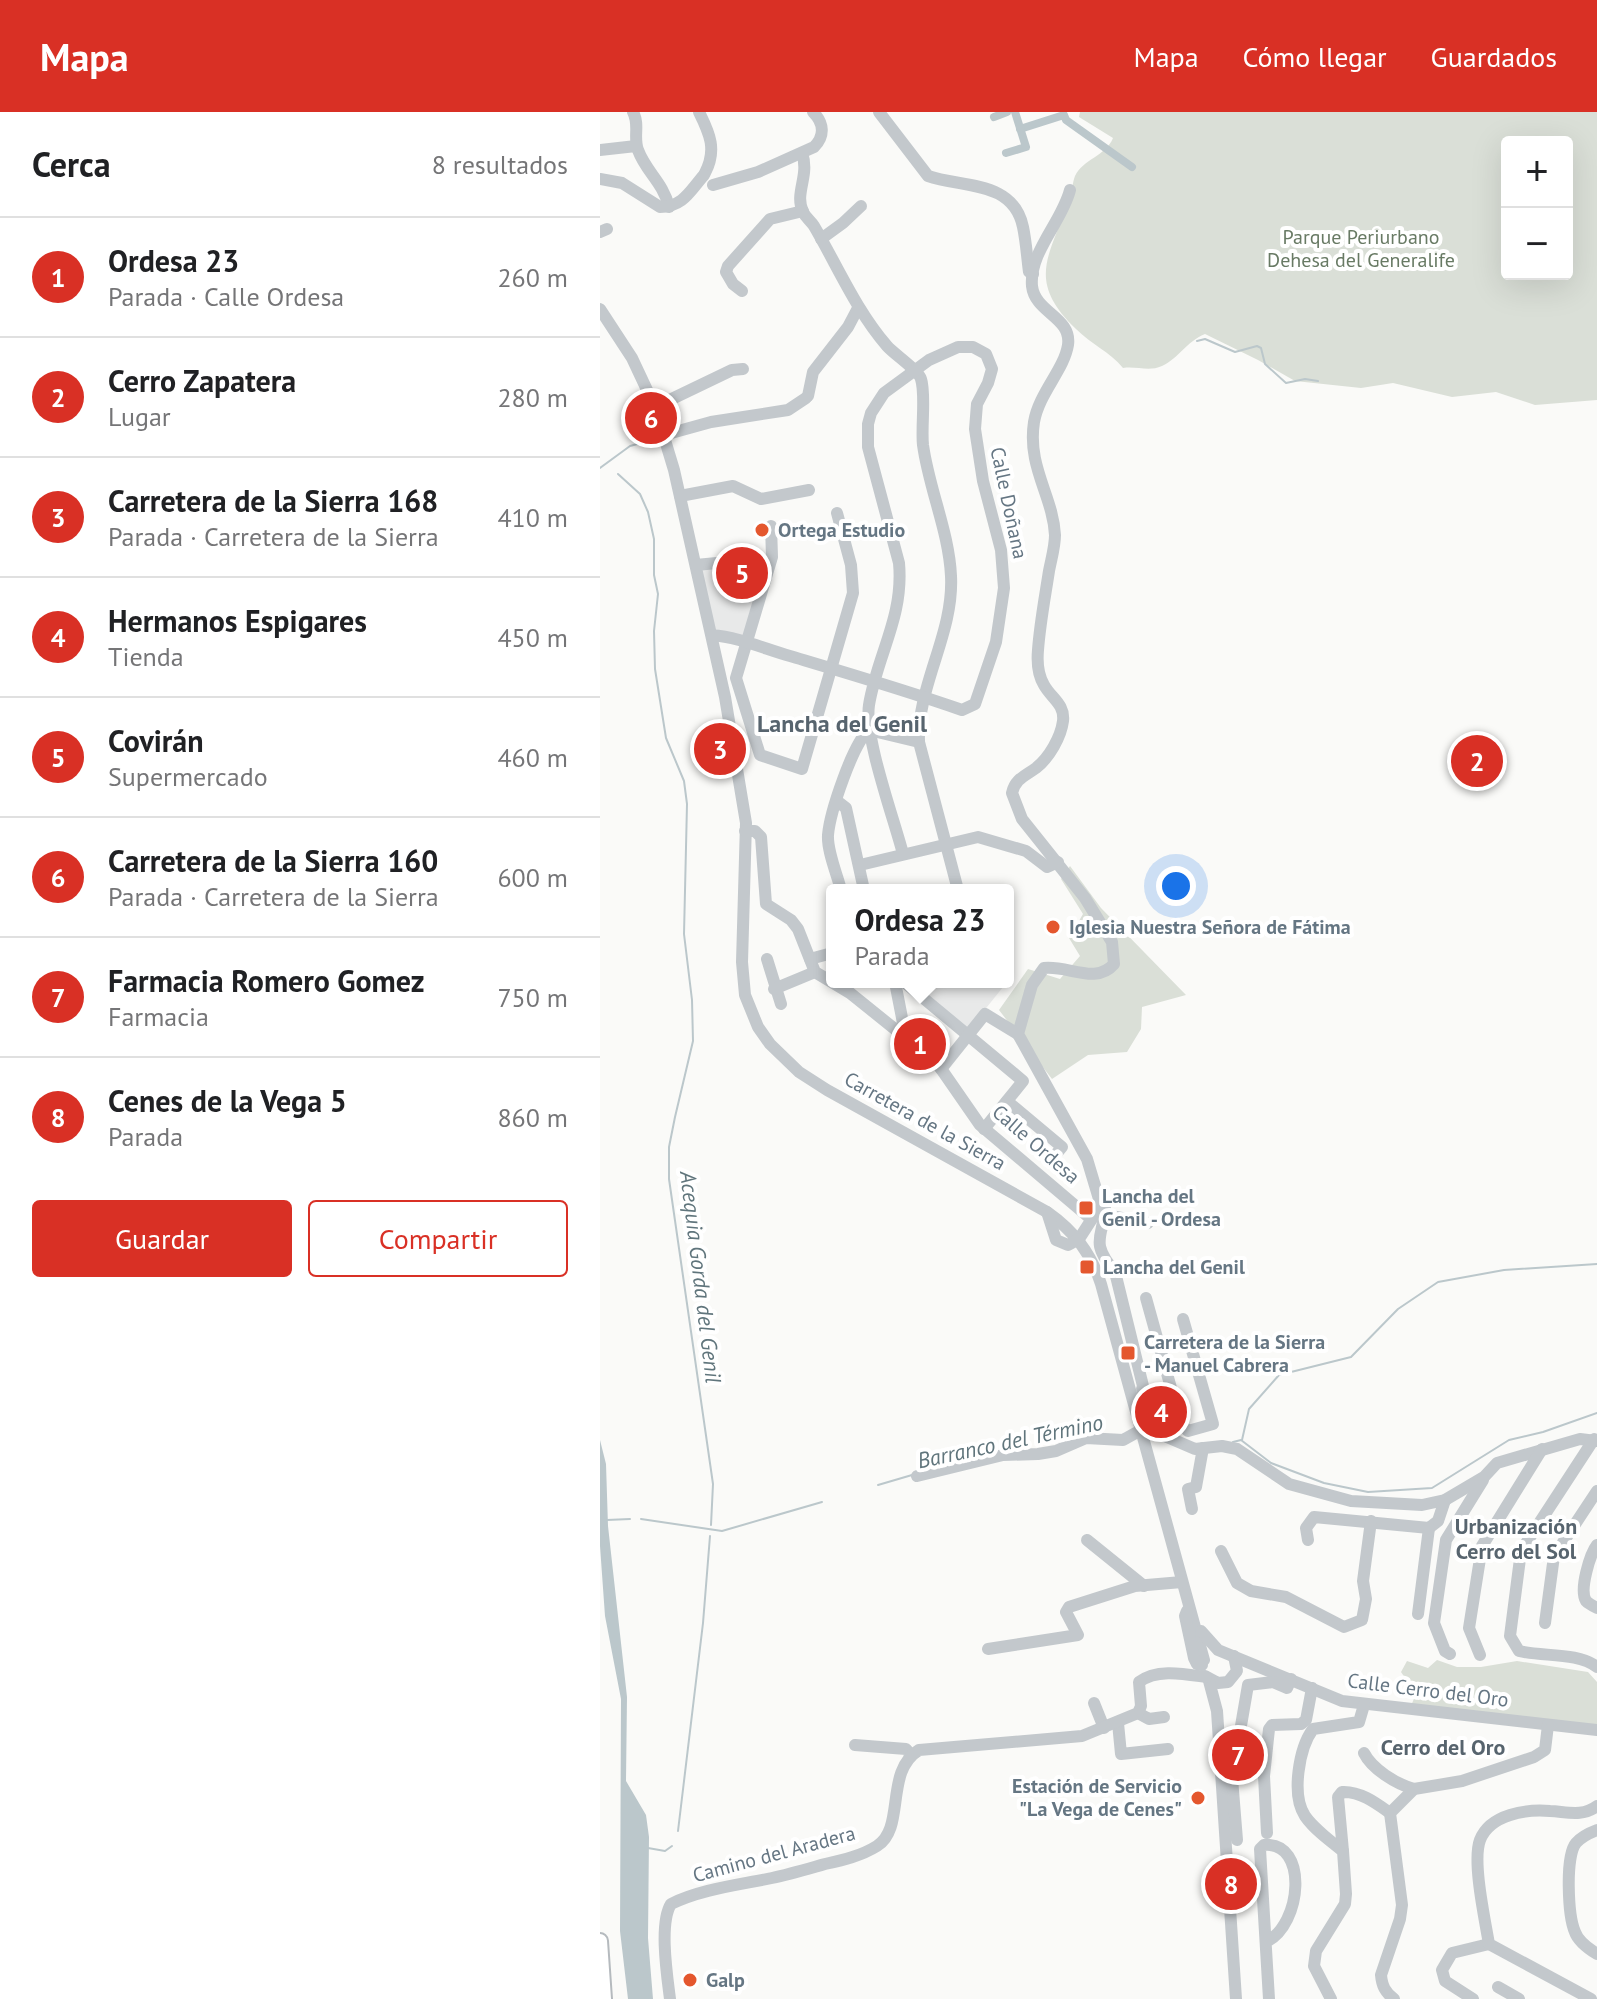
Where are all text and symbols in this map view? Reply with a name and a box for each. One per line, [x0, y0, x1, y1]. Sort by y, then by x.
text: Mapa [40, 32, 129, 81]
text: Mapa [1134, 38, 1199, 75]
text: Cómo llegar [1243, 38, 1387, 75]
text: Guardados [1431, 38, 1557, 75]
map controls [1501, 136, 1573, 280]
button: + [1501, 136, 1573, 208]
text: Cerca [32, 142, 111, 186]
text: 8 resultados [432, 148, 568, 181]
button: − [1501, 208, 1573, 280]
park label: Parque Periurbano Dehesa del Generalife [1267, 224, 1455, 273]
text: Ordesa 23 [108, 241, 239, 280]
text: 1 [51, 261, 65, 294]
text: 260 m [497, 261, 568, 294]
text: Parada · Calle Ordesa [108, 280, 344, 313]
text: Cerro Zapatera [108, 361, 296, 400]
text: 2 [51, 381, 65, 414]
text: 280 m [497, 381, 568, 414]
pin: 6 [625, 388, 677, 448]
text: Lugar [108, 400, 171, 433]
street label: Calle Doñana [984, 445, 1034, 561]
text: Carretera de la Sierra 168 [108, 481, 438, 520]
text: 3 [51, 501, 65, 534]
text: 410 m [497, 501, 568, 534]
place label: Ortega Estudio [778, 517, 905, 543]
text: Parada · Carretera de la Sierra [108, 520, 439, 553]
marker: Ortega Estudio [753, 521, 771, 539]
pin: 5 [716, 543, 768, 603]
text: Hermanos Espigares [108, 601, 367, 640]
text: 4 [51, 621, 65, 654]
text: 450 m [497, 621, 568, 654]
text: Tienda [108, 640, 184, 673]
district label: Lancha del Genil [757, 708, 928, 739]
pin: 3 [694, 719, 746, 779]
text: Covirán [108, 721, 204, 760]
pin: 2 [1451, 731, 1503, 791]
text: 5 [51, 741, 65, 774]
text: 460 m [497, 741, 568, 774]
text: Supermercado [108, 760, 268, 793]
text: Carretera de la Sierra 160 [108, 841, 438, 880]
text: 6 [51, 861, 65, 894]
text: 600 m [497, 861, 568, 894]
your location [1156, 866, 1196, 906]
text: Parada · Carretera de la Sierra [108, 880, 439, 913]
popup [826, 884, 1014, 988]
text: Ordesa 23 [854, 900, 986, 939]
place label: Iglesia Nuestra Señora de Fátima [1069, 914, 1351, 940]
marker: Iglesia Nuestra Señora de Fátima [1044, 918, 1062, 936]
text: Parada [854, 939, 930, 972]
text: Farmacia Romero Gomez [108, 961, 425, 1000]
text: 7 [51, 981, 65, 1014]
text: 750 m [497, 981, 568, 1014]
text: Farmacia [108, 1000, 209, 1033]
pin: 1 [894, 1014, 946, 1074]
street label: Carretera de la Sierra [840, 1066, 1010, 1176]
text: Cenes de la Vega 5 [108, 1081, 347, 1120]
street label: Calle Ordesa [987, 1099, 1085, 1189]
text: 8 [51, 1101, 65, 1134]
text: 860 m [497, 1101, 568, 1134]
text: Parada [108, 1120, 183, 1153]
water label: Acequia Gorda del Genil [674, 1168, 728, 1385]
place label: Lancha del Genil - Ordesa [1102, 1183, 1221, 1232]
marker: Lancha del Genil - Ordesa [1077, 1199, 1095, 1217]
button: Guardar [32, 1200, 292, 1277]
button: Compartir [308, 1200, 568, 1277]
place label: Lancha del Genil [1103, 1254, 1245, 1280]
marker: Lancha del Genil [1078, 1258, 1096, 1276]
place label: Carretera de la Sierra - Manuel Cabrera [1144, 1329, 1325, 1378]
marker: Carretera de la Sierra - Manuel Cabrera [1119, 1344, 1137, 1362]
pin: 4 [1135, 1382, 1187, 1442]
water label: Barranco del Término [915, 1408, 1105, 1474]
district label: Urbanización Cerro del Sol [1455, 1512, 1577, 1565]
street label: Calle Cerro del Oro [1346, 1667, 1510, 1713]
pin: 7 [1212, 1725, 1264, 1785]
district label: Cerro del Oro [1381, 1733, 1505, 1761]
place label: Estación de Servicio "La Vega de Cenes" [1012, 1773, 1182, 1822]
marker: Estación de Servicio "La Vega de Cenes" [1189, 1789, 1207, 1807]
street label: Camino del Aradera [690, 1820, 858, 1888]
pin: 8 [1205, 1854, 1257, 1914]
place label: Galp [706, 1967, 745, 1993]
marker: Galp [681, 1971, 699, 1989]

